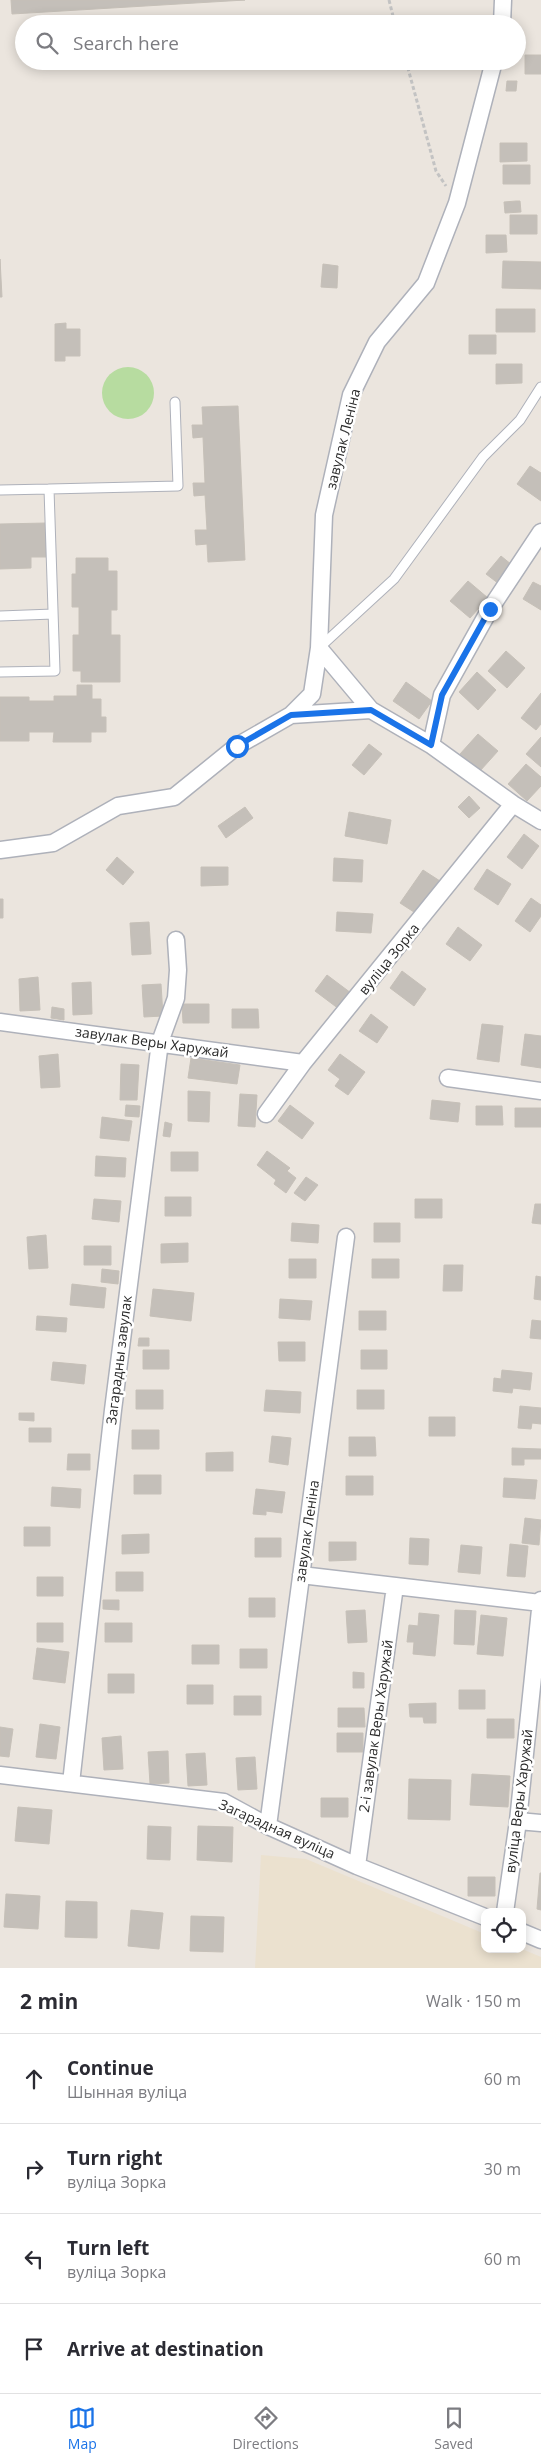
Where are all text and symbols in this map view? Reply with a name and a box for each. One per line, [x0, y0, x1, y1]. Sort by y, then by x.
search box [15, 15, 526, 70]
icon: search [33, 29, 61, 57]
text: Search here [73, 30, 179, 56]
street label: завулак Леніна [321, 387, 364, 491]
route end [479, 598, 502, 621]
route start [226, 735, 249, 758]
street label: вуліца Зорка [354, 919, 423, 998]
street label: завулак Веры Харужай [74, 1021, 230, 1062]
street label: Загарадны завулак [101, 1294, 136, 1426]
street label: завулак Леніна [290, 1479, 323, 1583]
street label: 2-і завулак Веры Харужай [354, 1638, 397, 1814]
street label: вуліца Веры Харужай [500, 1728, 537, 1874]
street label: Загарадная вуліца [216, 1794, 338, 1863]
map controls [481, 1908, 526, 1953]
button: locate [481, 1908, 526, 1953]
text: 2 min [20, 1987, 78, 2015]
text: Walk · 150 m [426, 1990, 521, 2012]
text: Continue [67, 2055, 154, 2081]
icon: ahead [20, 2065, 48, 2093]
text: 60 m [484, 2068, 521, 2090]
text: Шынная вуліца [67, 2081, 187, 2103]
text: Turn right [67, 2145, 162, 2171]
icon: right [20, 2155, 48, 2183]
text: 30 m [484, 2158, 521, 2180]
text: вуліца Зорка [67, 2171, 166, 2193]
text: Turn left [67, 2235, 149, 2261]
icon: left [20, 2245, 48, 2273]
text: 60 m [484, 2248, 521, 2270]
text: вуліца Зорка [67, 2261, 166, 2283]
icon: arrive [20, 2335, 48, 2363]
text: Arrive at destination [67, 2336, 264, 2362]
tab: Map [68, 2404, 97, 2453]
tab: Directions [232, 2404, 299, 2453]
tab: Saved [434, 2404, 473, 2453]

